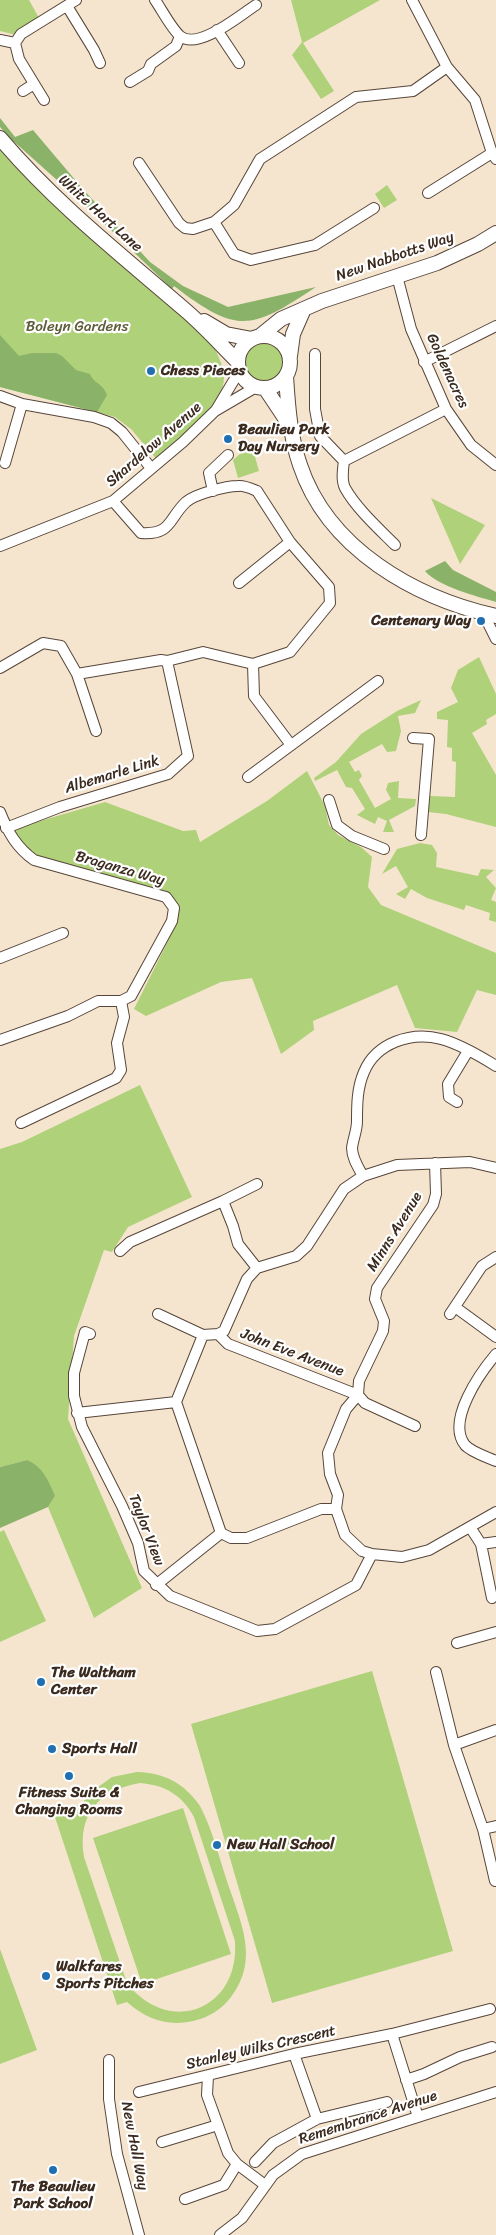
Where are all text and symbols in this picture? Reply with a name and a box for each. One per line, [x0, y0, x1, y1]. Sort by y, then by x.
street label: White Hart Lane [54, 172, 146, 256]
street label: New Nabbotts Way [334, 228, 456, 286]
park label: Boleyn Gardens [26, 318, 128, 336]
street label: Goldenacres [422, 331, 472, 411]
place label: Chess Pieces [161, 362, 245, 380]
marker: Chess Pieces [145, 365, 157, 377]
street label: Shardelow Avenue [103, 399, 205, 491]
place label: Beaulieu Park Day Nursery [238, 421, 330, 456]
marker: Beaulieu Park Day Nursery [222, 433, 234, 445]
place label: Centenary Way [371, 612, 471, 630]
marker: Centenary Way [475, 615, 487, 627]
street label: Albemarle Link [63, 752, 161, 798]
street label: Braganza Way [73, 848, 167, 890]
street label: Minns Avenue [363, 1189, 427, 1275]
street label: John Eve Avenue [238, 1325, 346, 1381]
street label: Taylor View [124, 1492, 168, 1568]
place label: The Waltham Center [51, 1664, 136, 1699]
marker: The Waltham Center [35, 1676, 47, 1688]
place label: Sports Hall [62, 1740, 137, 1758]
marker: Sports Hall [46, 1743, 58, 1755]
marker: Fitness Suite & Changing Rooms [63, 1770, 75, 1782]
place label: Fitness Suite & Changing Rooms [16, 1784, 122, 1819]
place label: New Hall School [227, 1836, 334, 1854]
marker: New Hall School [211, 1839, 223, 1851]
place label: Walkfares Sports Pitches [56, 1958, 154, 1993]
marker: Walkfares Sports Pitches [40, 1970, 52, 1982]
street label: Stanley Wilks Crescent [184, 2022, 338, 2074]
street label: Remembrance Avenue [297, 2087, 439, 2149]
street label: New Hall Way [117, 2100, 151, 2192]
marker: The Beaulieu Park School [47, 2164, 59, 2176]
place label: The Beaulieu Park School [11, 2178, 95, 2213]

